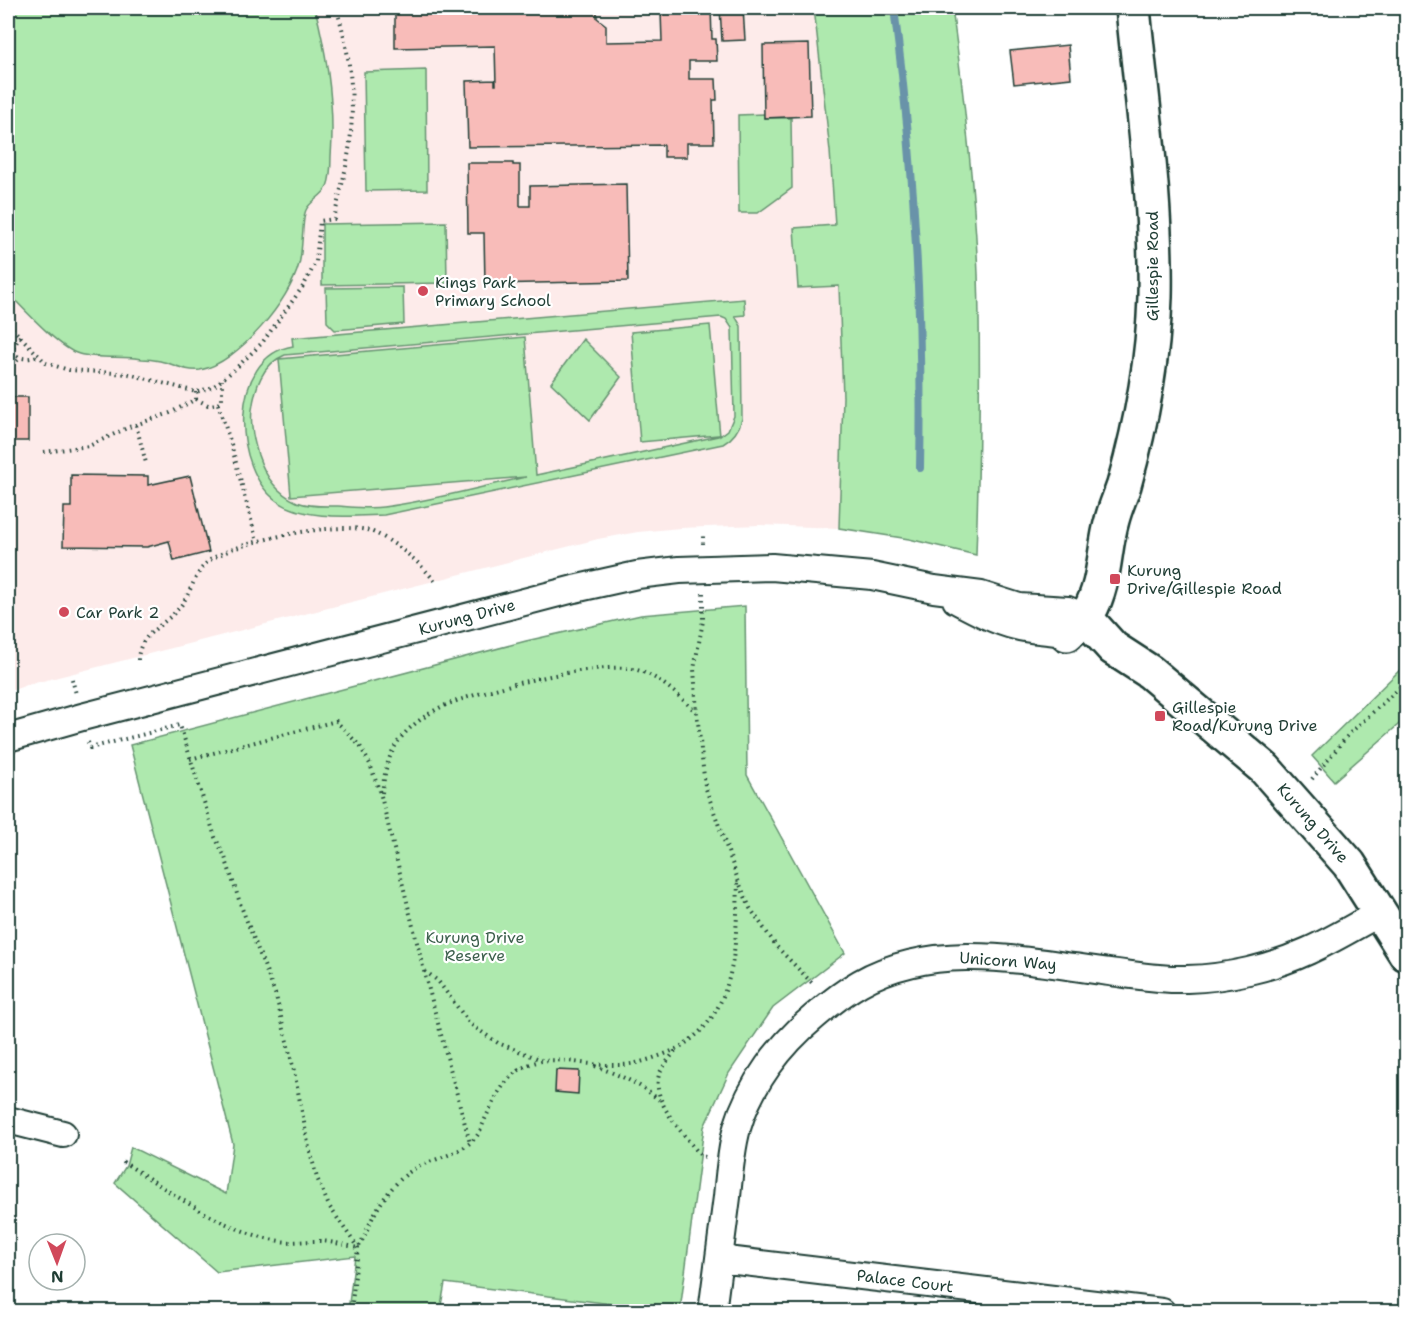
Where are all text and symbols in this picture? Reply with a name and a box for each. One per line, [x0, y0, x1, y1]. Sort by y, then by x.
street label: Gillespie Road [1142, 211, 1163, 321]
place label: Kings Park Primary School [435, 272, 551, 311]
marker: Kings Park Primary School [416, 284, 430, 298]
place label: Kurung Drive/Gillespie Road [1127, 560, 1282, 599]
marker: Kurung Drive/Gillespie Road [1108, 572, 1122, 586]
street label: Kurung Drive [416, 594, 518, 640]
place label: Car Park 2 [76, 602, 159, 623]
marker: Car Park 2 [57, 605, 71, 619]
place label: Gillespie Road/Kurung Drive [1172, 697, 1318, 736]
marker: Gillespie Road/Kurung Drive [1153, 709, 1167, 723]
street label: Kurung Drive [1273, 779, 1353, 867]
park label: Kurung Drive Reserve [425, 927, 525, 966]
street label: Unicorn Way [959, 947, 1057, 975]
north arrow [27, 1232, 87, 1292]
street label: Palace Court [855, 1265, 955, 1297]
text: N [51, 1266, 64, 1287]

